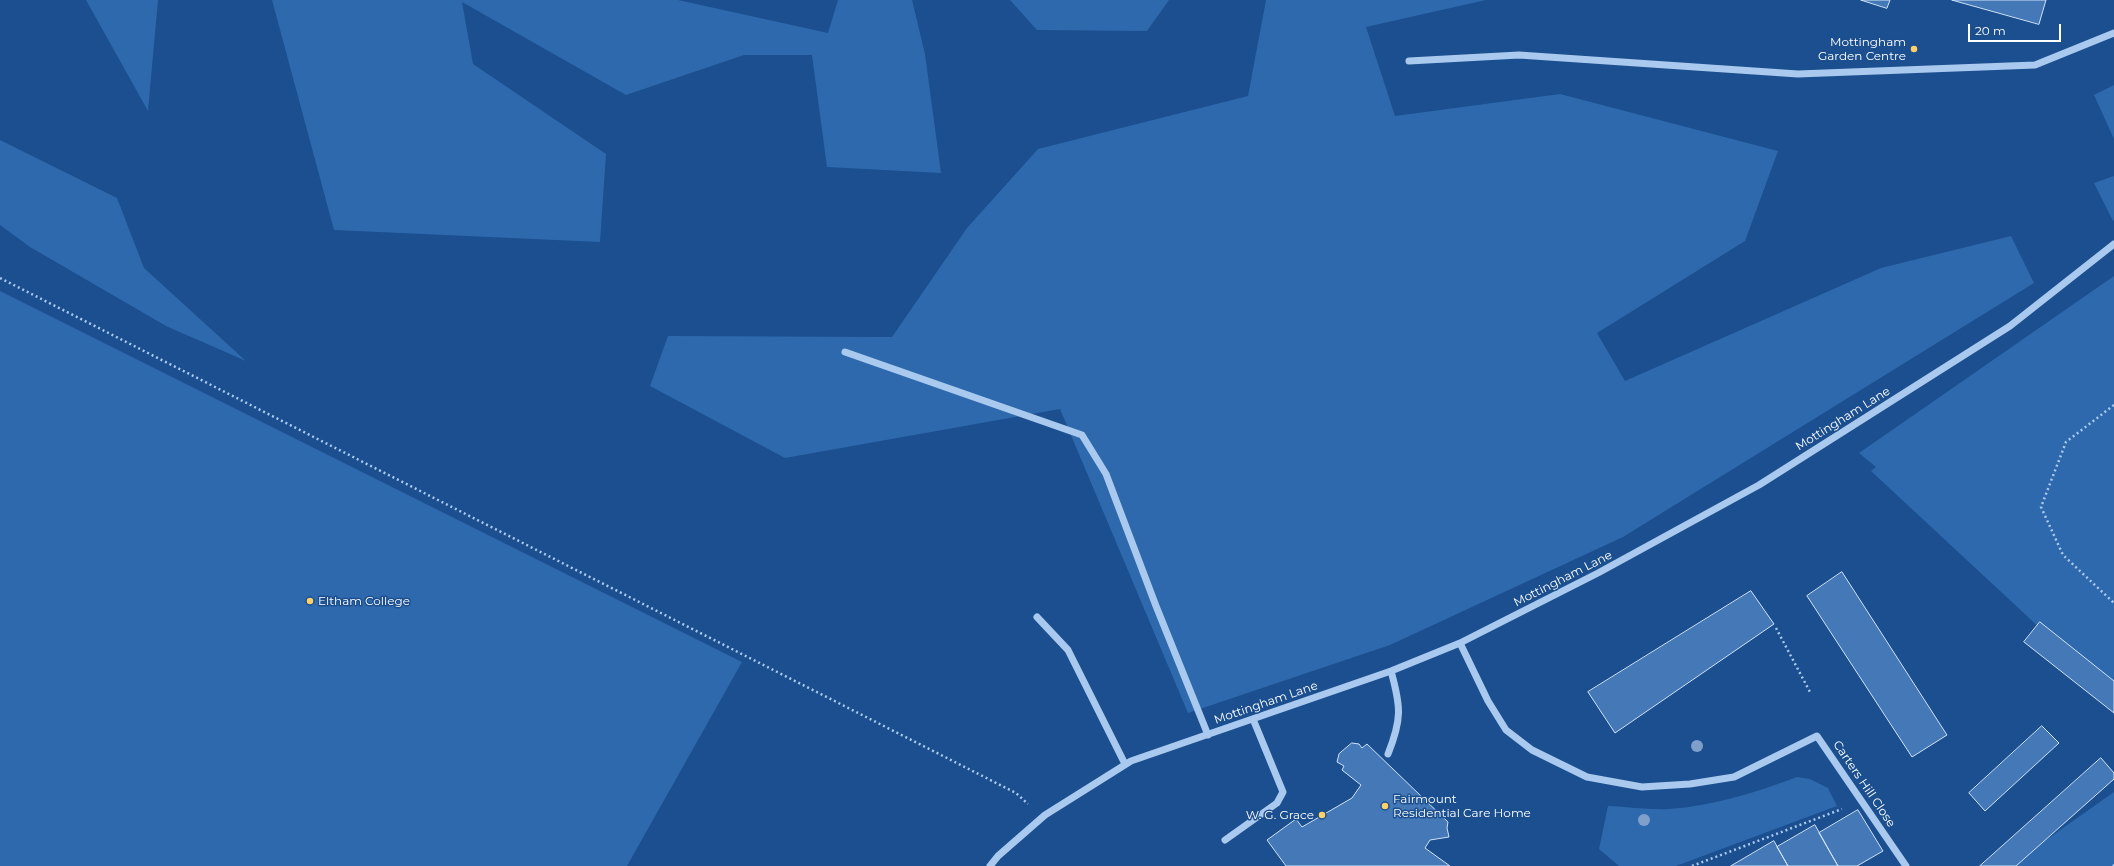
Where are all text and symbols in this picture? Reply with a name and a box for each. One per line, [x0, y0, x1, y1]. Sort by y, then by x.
scale bar [1970, 16, 2063, 42]
text: 20 m [1975, 23, 2006, 38]
place label: Mottingham Garden Centre [1818, 35, 1906, 63]
marker: Mottingham Garden Centre [1909, 44, 1919, 54]
street label: Mottingham Lane [1793, 384, 1893, 454]
street label: Mottingham Lane [1511, 548, 1615, 610]
place label: Eltham College [318, 594, 410, 608]
marker: Eltham College [305, 596, 315, 606]
street label: Mottingham Lane [1212, 678, 1320, 728]
street label: Carters Hill Close [1830, 738, 1898, 830]
place label: Fairmount Residential Care Home [1393, 792, 1531, 820]
marker: Fairmount Residential Care Home [1380, 801, 1390, 811]
place label: W. G. Grace [1246, 808, 1314, 822]
marker: W. G. Grace [1317, 810, 1327, 820]

